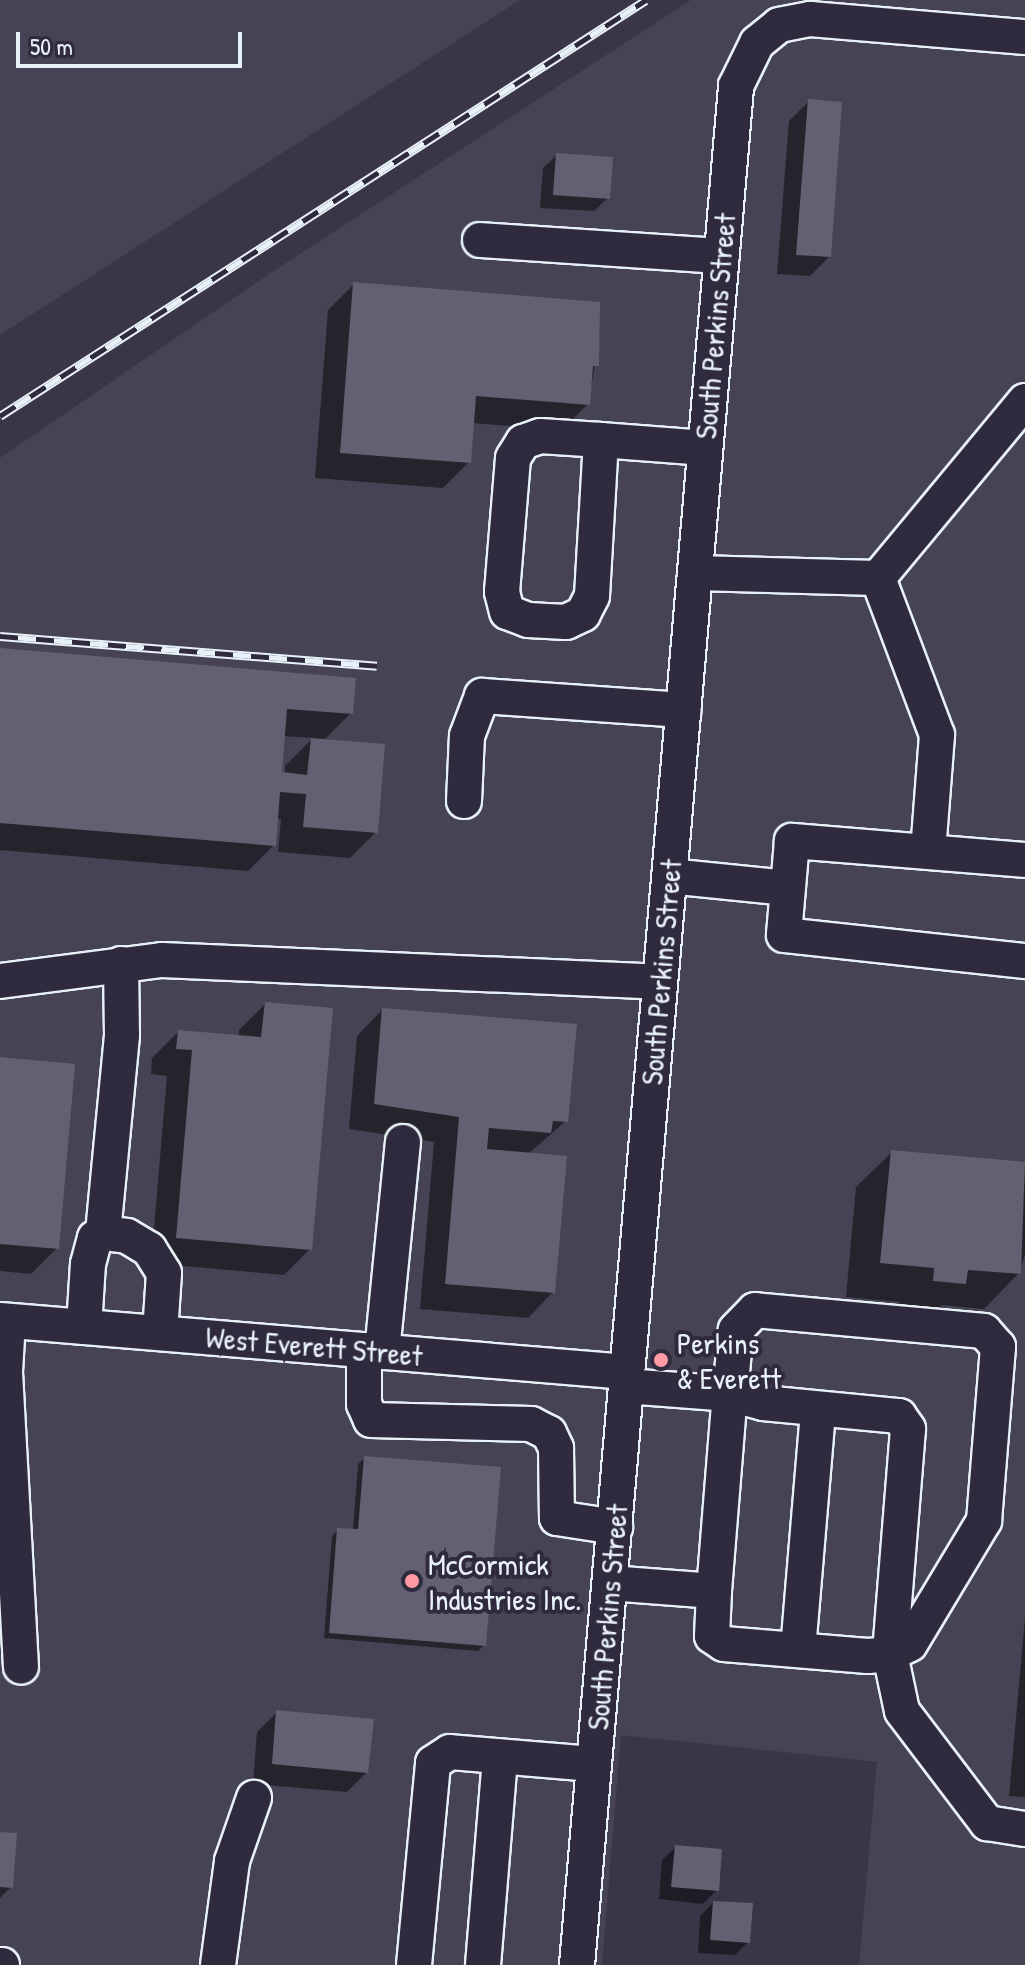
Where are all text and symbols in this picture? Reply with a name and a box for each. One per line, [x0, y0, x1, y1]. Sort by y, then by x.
scale bar [20, 16, 246, 66]
text: 50 m [30, 30, 73, 62]
street label: South Perkins Street [687, 212, 743, 440]
street label: South Perkins Street [633, 858, 689, 1086]
street label: West Everett Street [204, 1319, 424, 1373]
place label: Perkins & Everett [677, 1325, 781, 1396]
marker: Perkins & Everett [652, 1351, 670, 1369]
street label: South Perkins Street [579, 1503, 635, 1731]
place label: McCormick Industries Inc. [428, 1546, 582, 1616]
marker: McCormick Industries Inc. [403, 1572, 421, 1590]

